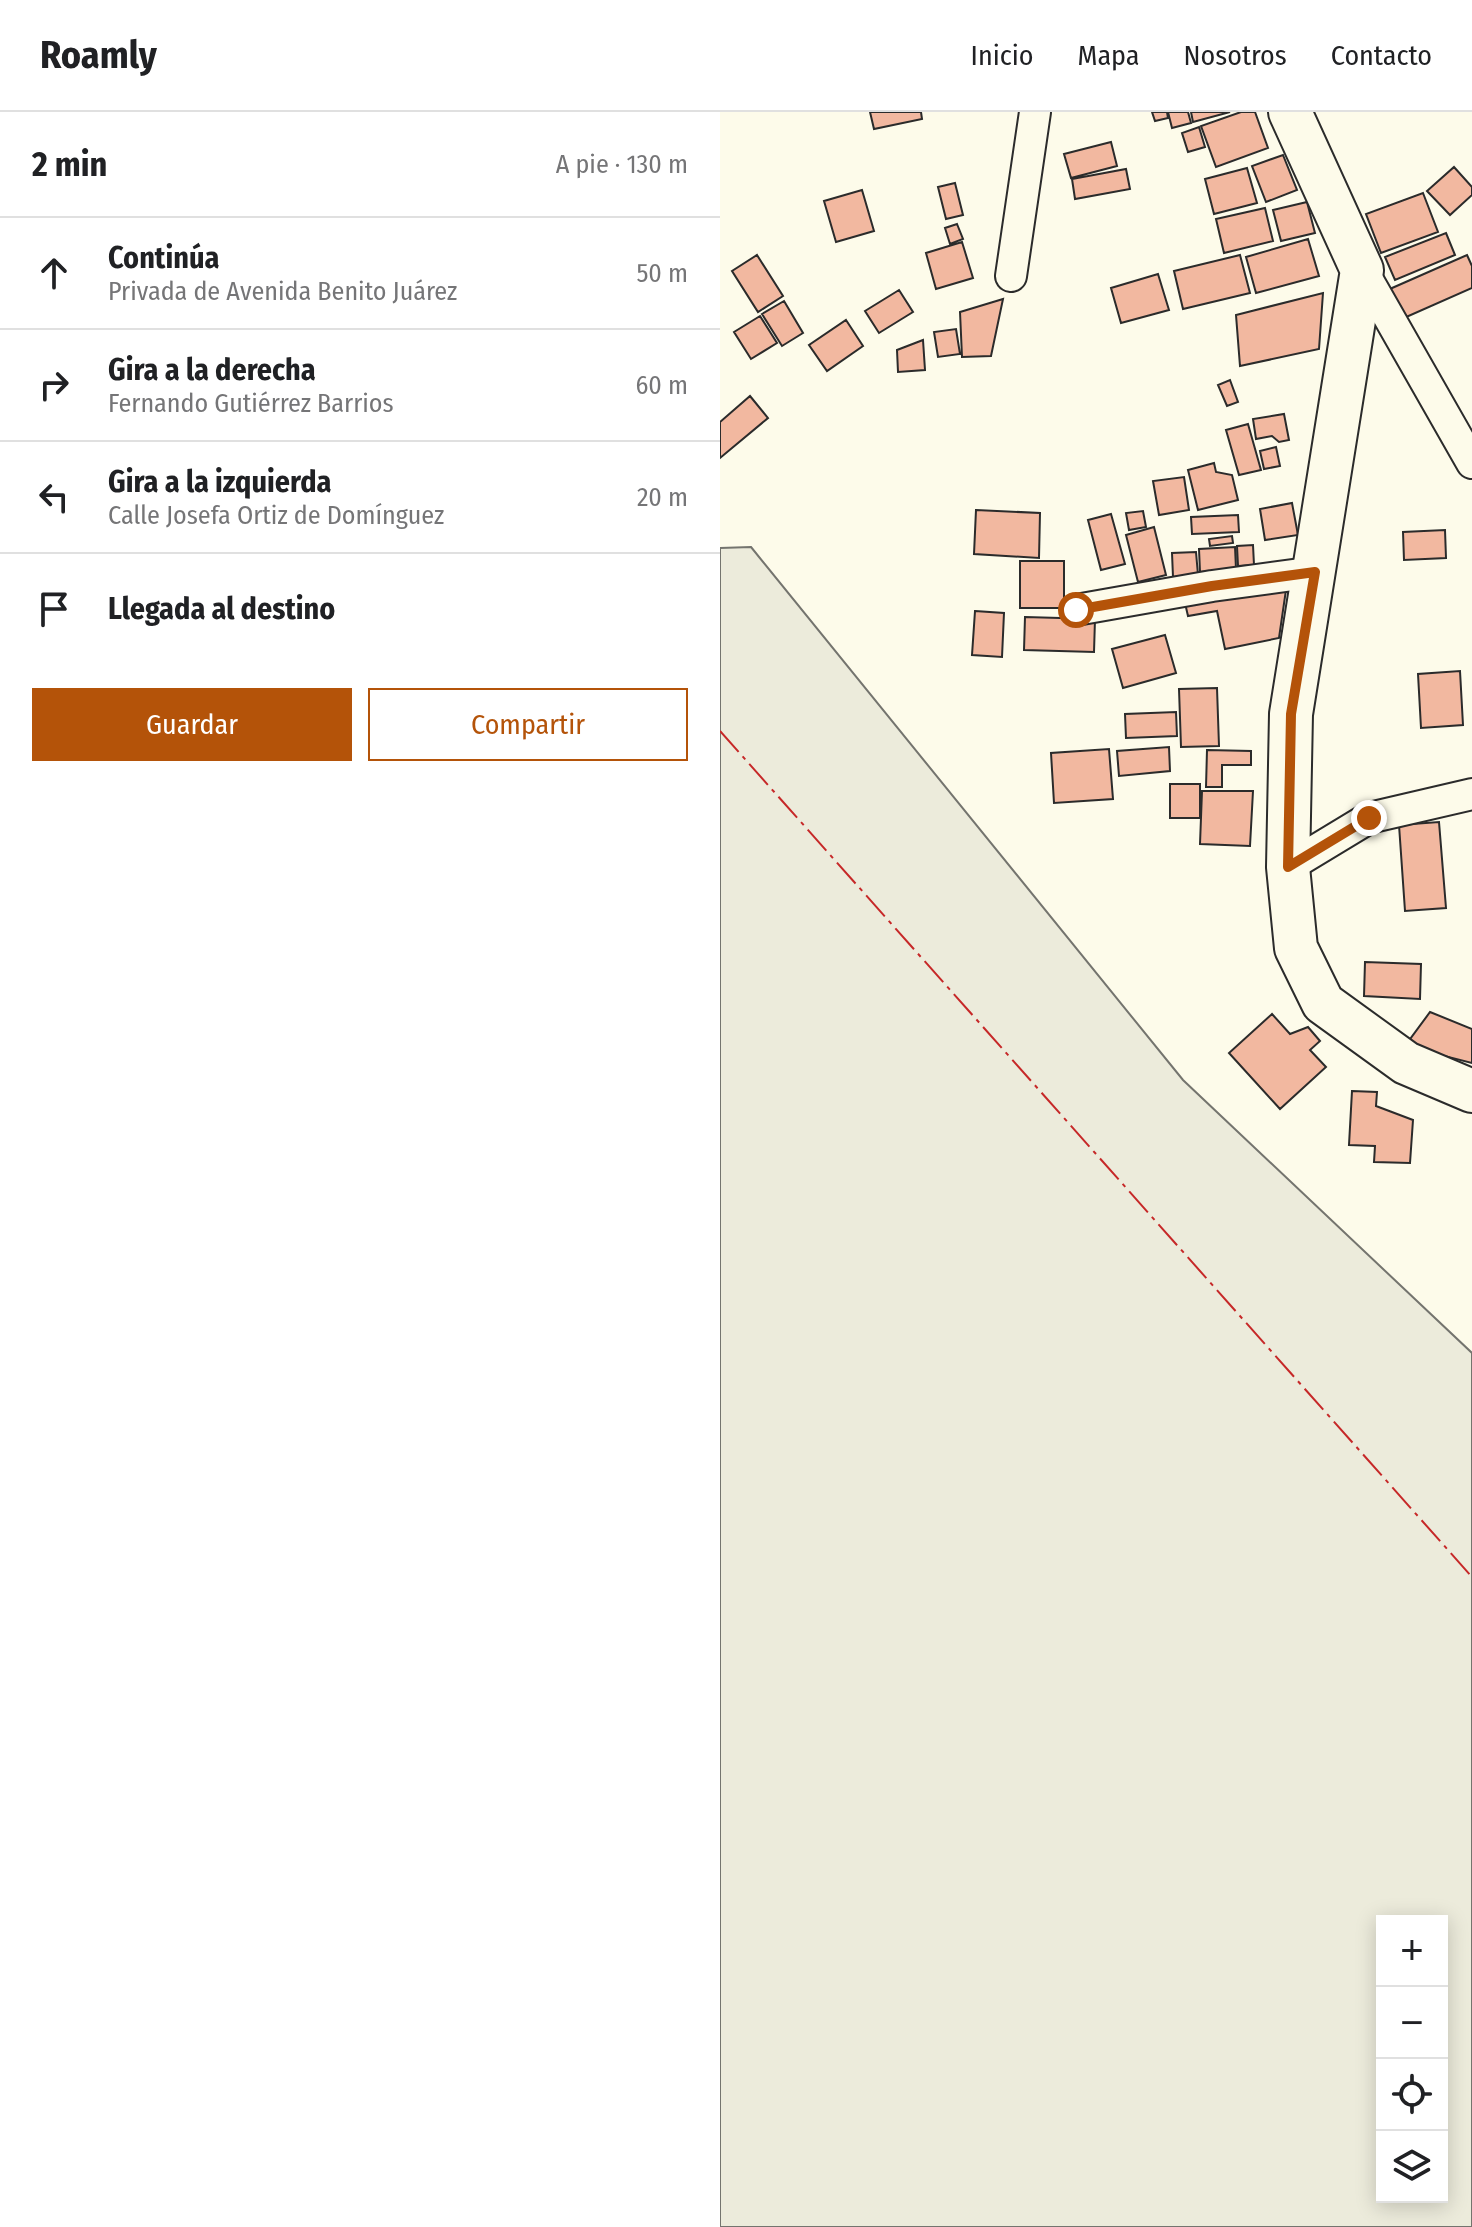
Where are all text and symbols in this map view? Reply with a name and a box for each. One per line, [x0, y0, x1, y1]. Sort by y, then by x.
text: Roamly [40, 32, 157, 78]
text: Inicio [971, 39, 1033, 72]
text: Mapa [1077, 39, 1139, 72]
text: Nosotros [1183, 39, 1287, 72]
text: Contacto [1331, 39, 1432, 72]
text: 2 min [32, 144, 107, 185]
text: A pie · 130 m [556, 149, 688, 180]
text: Continúa [108, 240, 219, 276]
icon: ahead [32, 251, 76, 295]
text: 50 m [636, 258, 688, 289]
text: Privada de Avenida Benito Juárez [108, 276, 457, 307]
text: Gira a la derecha [108, 352, 316, 388]
icon: right [32, 363, 76, 407]
text: 60 m [635, 370, 688, 401]
text: Fernando Gutiérrez Barrios [108, 388, 394, 419]
text: Gira a la izquierda [108, 464, 331, 500]
icon: left [32, 475, 76, 519]
text: 20 m [637, 482, 688, 513]
text: Calle Josefa Ortiz de Domínguez [108, 500, 444, 531]
icon: arrive [32, 587, 76, 631]
text: Llegada al destino [108, 591, 335, 627]
route start [1058, 592, 1094, 628]
button: Guardar [32, 688, 352, 761]
button: Compartir [368, 688, 688, 761]
route end [1351, 800, 1387, 836]
map controls [1376, 1915, 1448, 2203]
button: + [1376, 1915, 1448, 1987]
button: − [1376, 1987, 1448, 2059]
button: locate [1376, 2059, 1448, 2131]
button: layers [1376, 2131, 1448, 2203]

